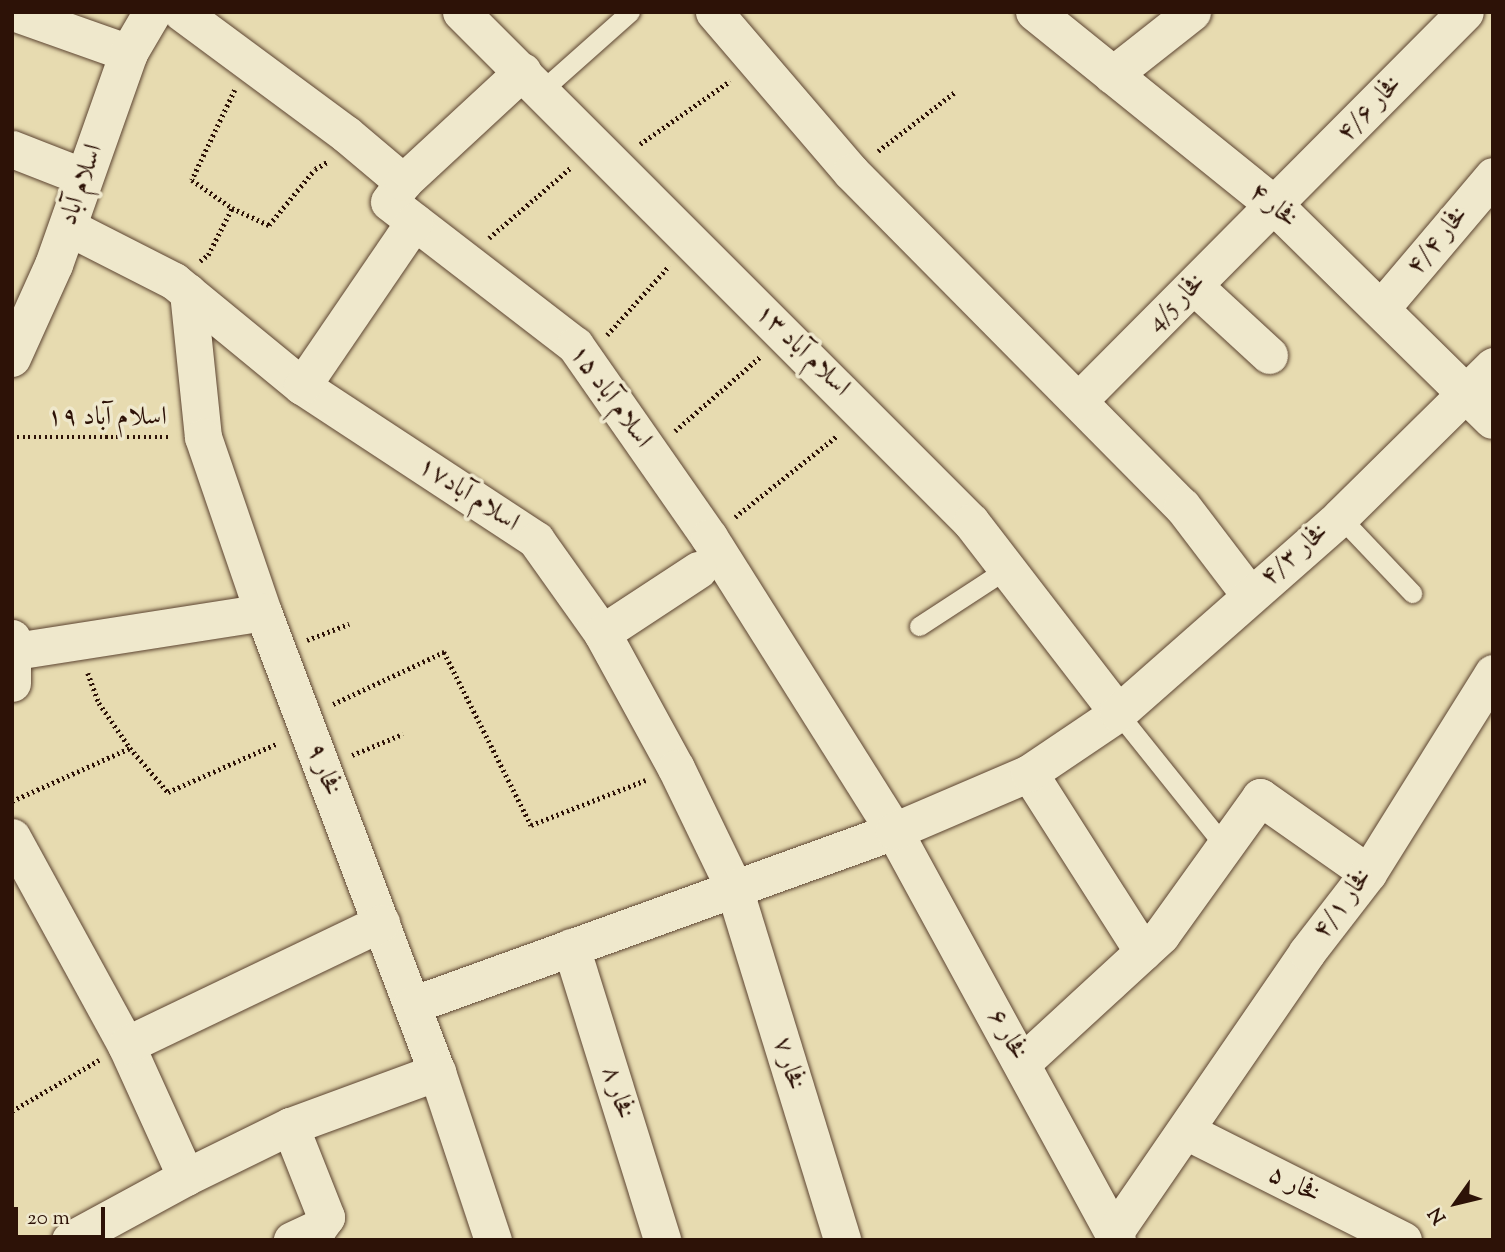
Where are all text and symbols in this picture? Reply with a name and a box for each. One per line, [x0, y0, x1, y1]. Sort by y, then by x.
street label: فخار ۴/۶ [1331, 69, 1409, 149]
street label: اسلام آباد [54, 140, 110, 230]
street label: فخار ۴ [1242, 176, 1304, 236]
street label: فخار ۴/۴ [1400, 200, 1476, 282]
street label: فخار 4/5 [1141, 267, 1213, 339]
street label: اسلام آباد ۱۳ [748, 298, 856, 404]
street label: اسلام آباد ۱۵ [562, 339, 658, 455]
street label: اسلام آباد ۱۹ [47, 402, 167, 434]
street label: اسلام آباد۱۷ [412, 451, 524, 539]
street label: فخار ۴/۳ [1255, 517, 1335, 593]
street label: فخار ۹ [299, 739, 347, 801]
street label: فخار ۴/۱ [1306, 863, 1380, 945]
street label: فخار ۶ [980, 1004, 1034, 1066]
street label: فخار ۷ [765, 1034, 811, 1094]
street label: فخار ۸ [594, 1063, 640, 1123]
street label: فخار ۵ [1263, 1159, 1325, 1211]
north arrow [1421, 1168, 1491, 1238]
scale bar [18, 1192, 108, 1236]
text: N [1423, 1201, 1454, 1229]
text: 20 m [27, 1204, 70, 1234]

